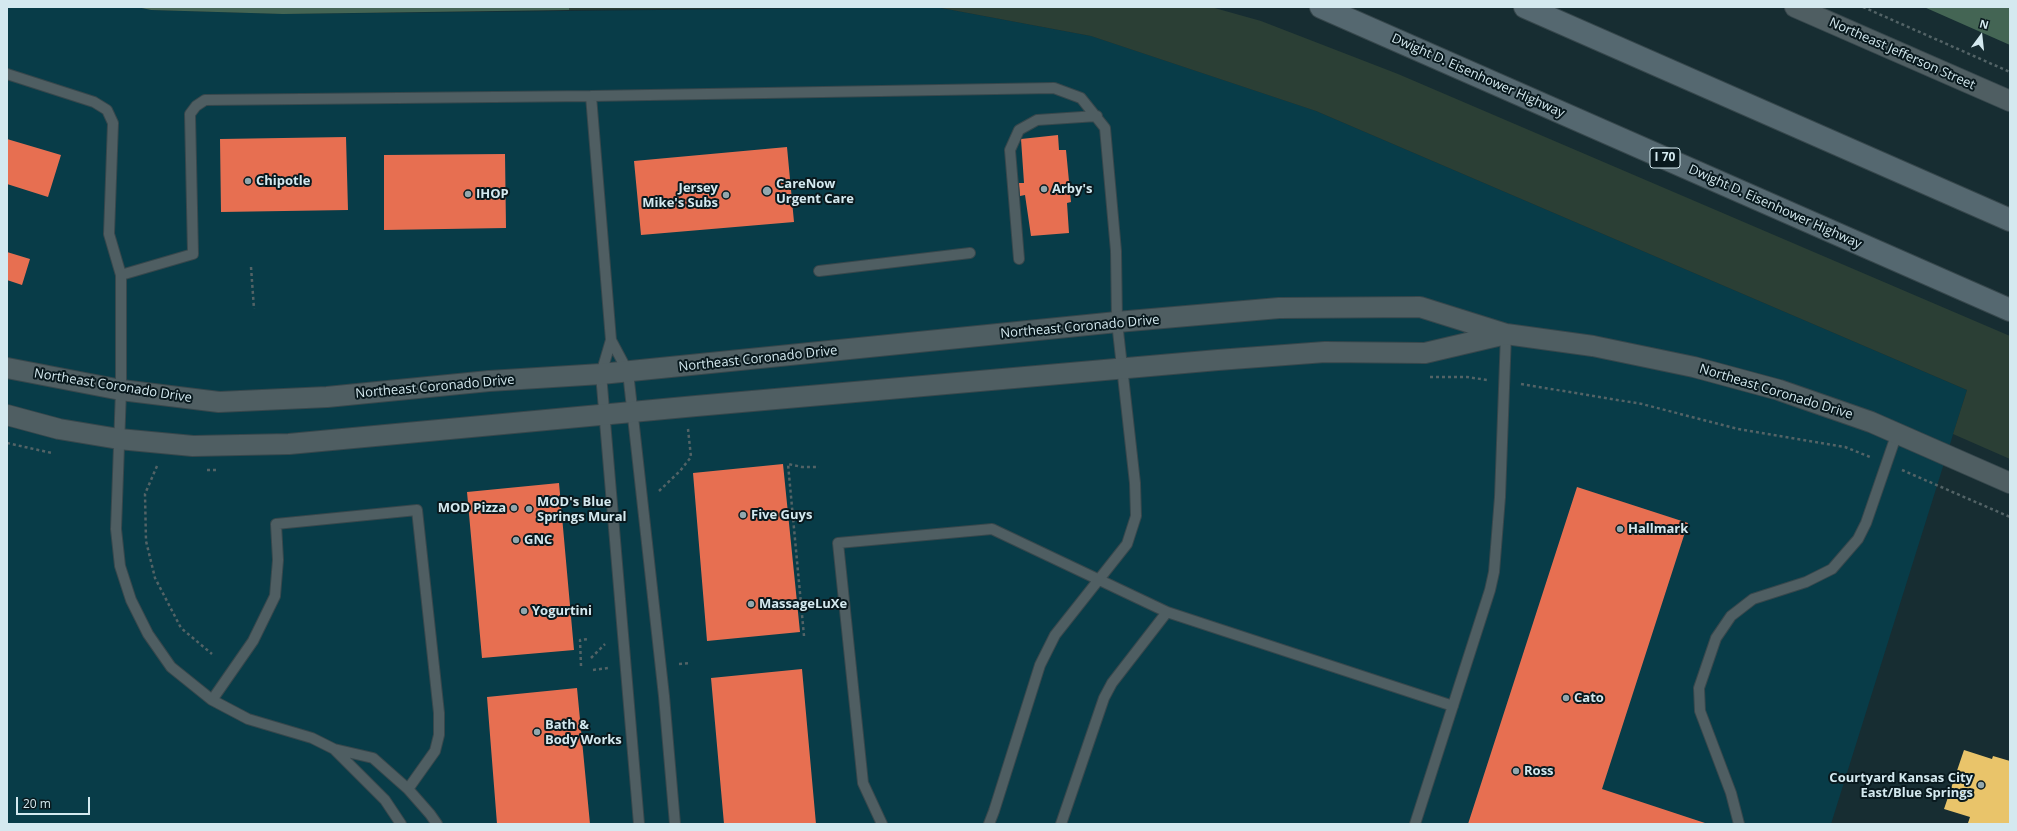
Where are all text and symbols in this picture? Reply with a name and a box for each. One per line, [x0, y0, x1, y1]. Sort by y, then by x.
street label: Northeast Jefferson Street [1827, 15, 1977, 93]
north arrow [1961, 16, 2001, 56]
text: N [1978, 16, 1990, 32]
street label: Dwight D. Eisenhower Highway [1389, 31, 1567, 121]
road number: I 70 [1650, 148, 1680, 168]
street label: Dwight D. Eisenhower Highway [1686, 162, 1864, 252]
place label: Chipotle [256, 173, 310, 189]
marker: Chipotle [243, 176, 253, 186]
place label: CareNow Urgent Care [776, 176, 854, 207]
place label: Jersey Mike's Subs [642, 180, 718, 211]
place label: Arby's [1052, 181, 1092, 197]
marker: Arby's [1039, 184, 1049, 194]
marker: CareNow Urgent Care [761, 185, 773, 197]
place label: IHOP [476, 186, 509, 202]
marker: IHOP [463, 189, 473, 199]
marker: Jersey Mike's Subs [721, 190, 731, 200]
street label: Northeast Coronado Drive [1000, 312, 1160, 342]
street label: Northeast Coronado Drive [678, 343, 838, 375]
street label: Northeast Coronado Drive [1697, 361, 1855, 423]
street label: Northeast Coronado Drive [33, 366, 193, 406]
street label: Northeast Coronado Drive [355, 372, 515, 402]
place label: MOD's Blue Springs Mural [537, 494, 627, 525]
place label: MOD Pizza [438, 500, 506, 516]
marker: MOD Pizza [509, 503, 519, 513]
marker: MOD's Blue Springs Mural [524, 504, 534, 514]
place label: Five Guys [751, 507, 812, 523]
marker: Five Guys [738, 510, 748, 520]
place label: Hallmark [1628, 521, 1688, 537]
marker: Hallmark [1615, 524, 1625, 534]
place label: GNC [524, 532, 552, 548]
marker: GNC [511, 535, 521, 545]
place label: MassageLuXe [759, 596, 847, 612]
marker: MassageLuXe [746, 599, 756, 609]
place label: Yogurtini [532, 603, 592, 619]
marker: Yogurtini [519, 606, 529, 616]
place label: Cato [1574, 690, 1604, 706]
marker: Cato [1561, 693, 1571, 703]
place label: Bath & Body Works [545, 717, 622, 748]
marker: Bath & Body Works [532, 727, 542, 737]
place label: Ross [1524, 763, 1554, 779]
marker: Ross [1511, 766, 1521, 776]
place label: Courtyard Kansas City East/Blue Springs [1829, 770, 1973, 801]
marker: Courtyard Kansas City East/Blue Springs [1976, 780, 1986, 790]
scale bar [18, 789, 92, 815]
text: 20 m [23, 795, 51, 812]

